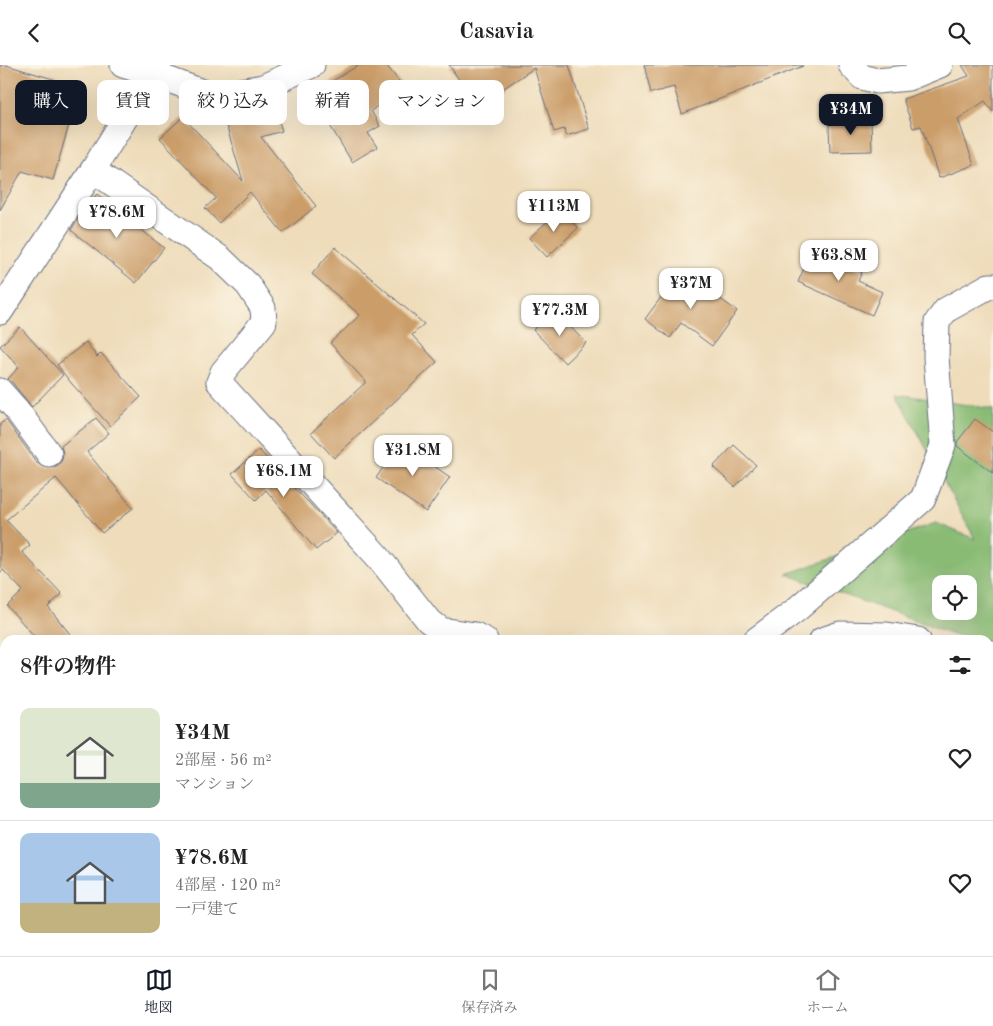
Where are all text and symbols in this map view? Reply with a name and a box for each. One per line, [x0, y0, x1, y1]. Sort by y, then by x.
icon: back [20, 19, 48, 47]
icon: search [945, 19, 973, 47]
text: Casavia [459, 21, 534, 43]
chip: 購入 [15, 80, 87, 125]
chip: 賃貸 [97, 80, 169, 125]
chip: 絞り込み [179, 80, 287, 125]
chip: 新着 [297, 80, 369, 125]
chip: マンション [379, 80, 504, 125]
pin: ¥34M [821, 93, 881, 136]
text: ¥34M [830, 102, 872, 118]
pin: ¥113M [519, 191, 589, 233]
pin: ¥78.6M [76, 197, 158, 239]
text: ¥113M [528, 199, 580, 215]
text: ¥78.6M [89, 205, 145, 221]
pin: ¥63.8M [798, 239, 880, 282]
text: ¥63.8M [811, 248, 867, 264]
pin: ¥37M [661, 267, 721, 310]
text: ¥37M [670, 276, 712, 292]
pin: ¥77.3M [519, 295, 601, 337]
text: ¥77.3M [532, 303, 588, 319]
pin: ¥31.8M [372, 435, 454, 477]
text: ¥31.8M [385, 443, 441, 459]
pin: ¥68.1M [243, 455, 325, 498]
text: ¥68.1M [256, 464, 312, 480]
map controls [932, 575, 977, 620]
button: locate [932, 575, 977, 620]
icon: filters [946, 651, 974, 679]
text: 8件の物件 [20, 657, 116, 678]
text: ¥34M [175, 723, 230, 744]
icon: home [60, 728, 120, 788]
icon: heart [946, 744, 974, 772]
text: 2部屋 · 56 m² [175, 753, 272, 769]
text: マンション [175, 777, 254, 793]
text: ¥78.6M [175, 848, 248, 869]
icon: home [60, 853, 120, 913]
icon: heart [946, 869, 974, 897]
text: 4部屋 · 120 m² [175, 878, 281, 894]
text: 一戸建て [175, 902, 239, 918]
tab: 地図 [145, 966, 173, 1017]
tab: 保存済み [462, 966, 518, 1017]
tab: ホーム [807, 966, 849, 1017]

